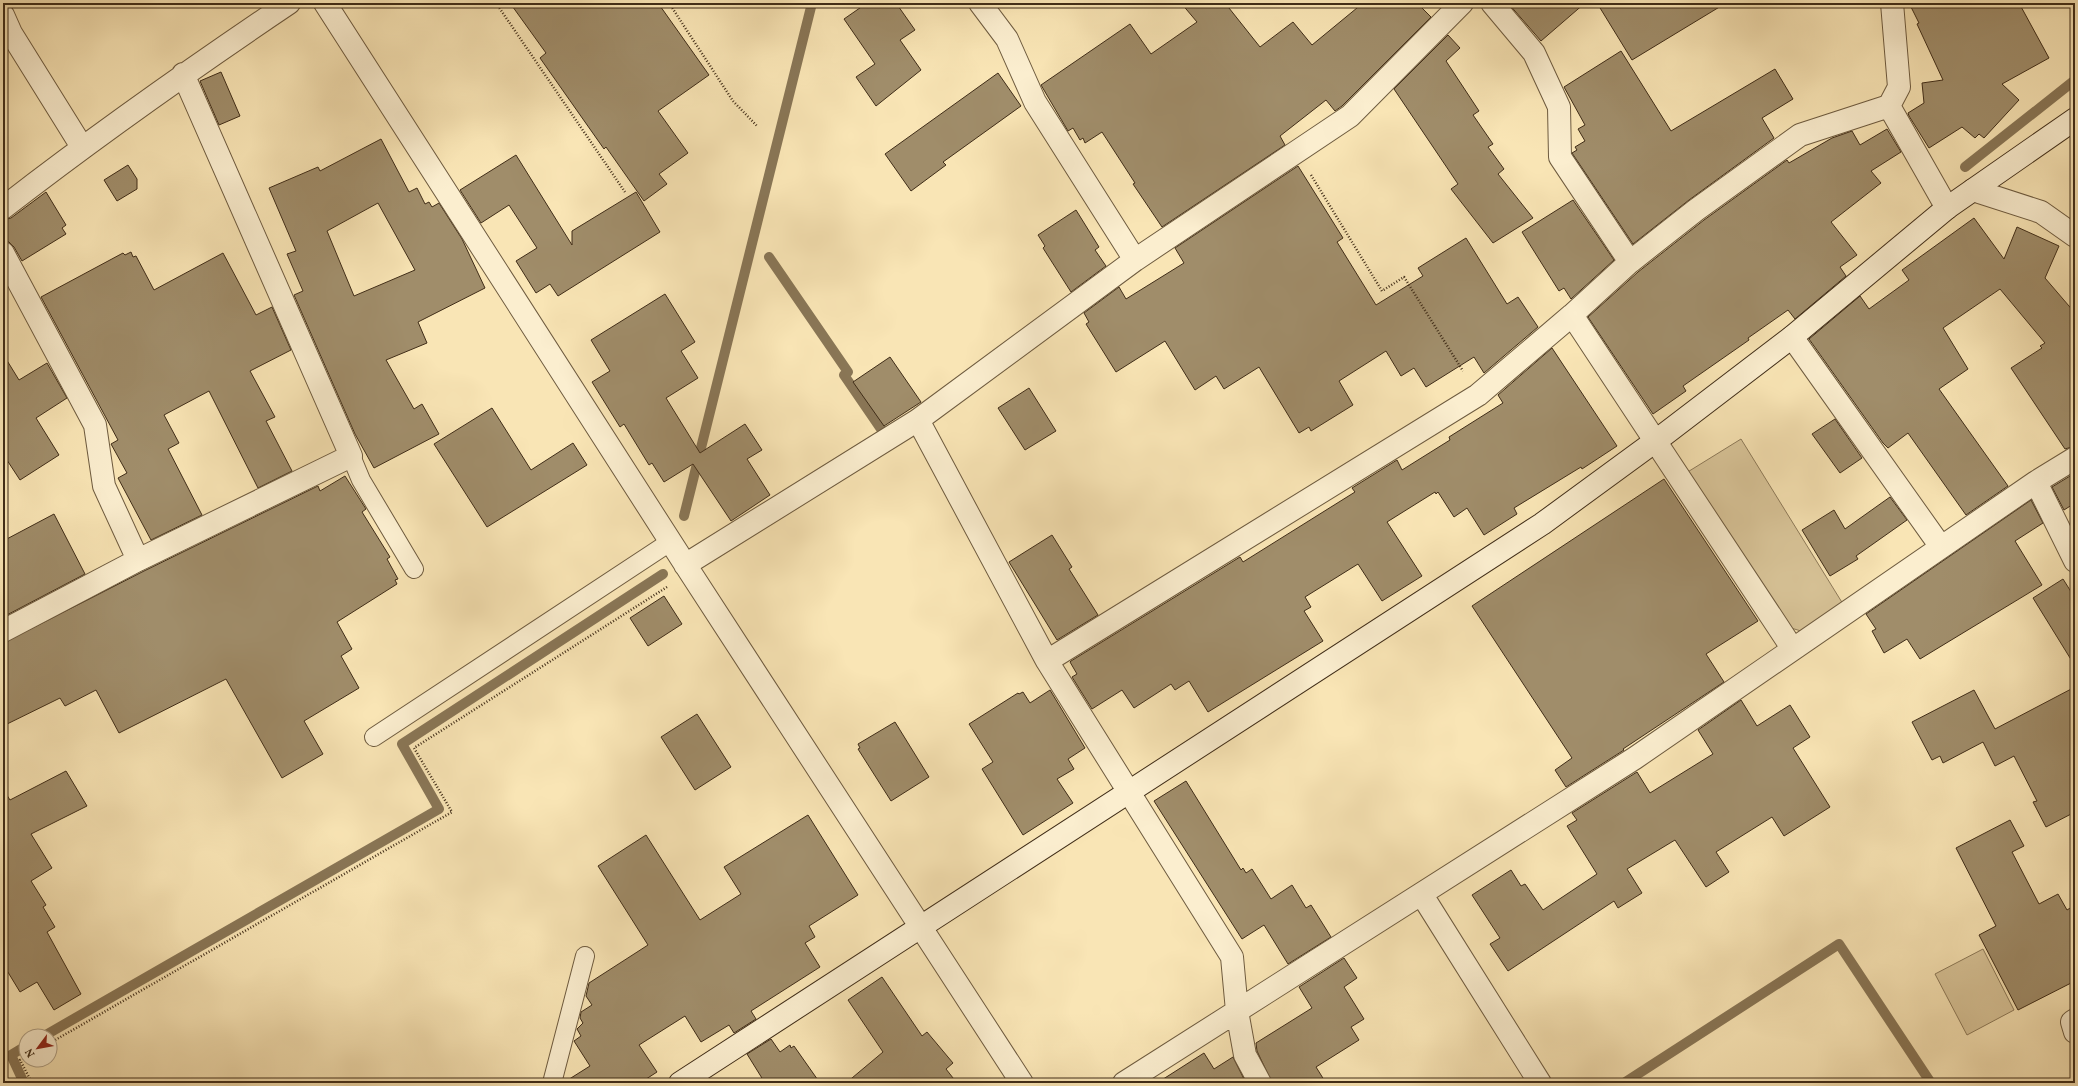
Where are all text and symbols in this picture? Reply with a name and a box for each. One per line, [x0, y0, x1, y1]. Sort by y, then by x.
north arrow [18, 1028, 58, 1068]
text: N [22, 1045, 39, 1060]

